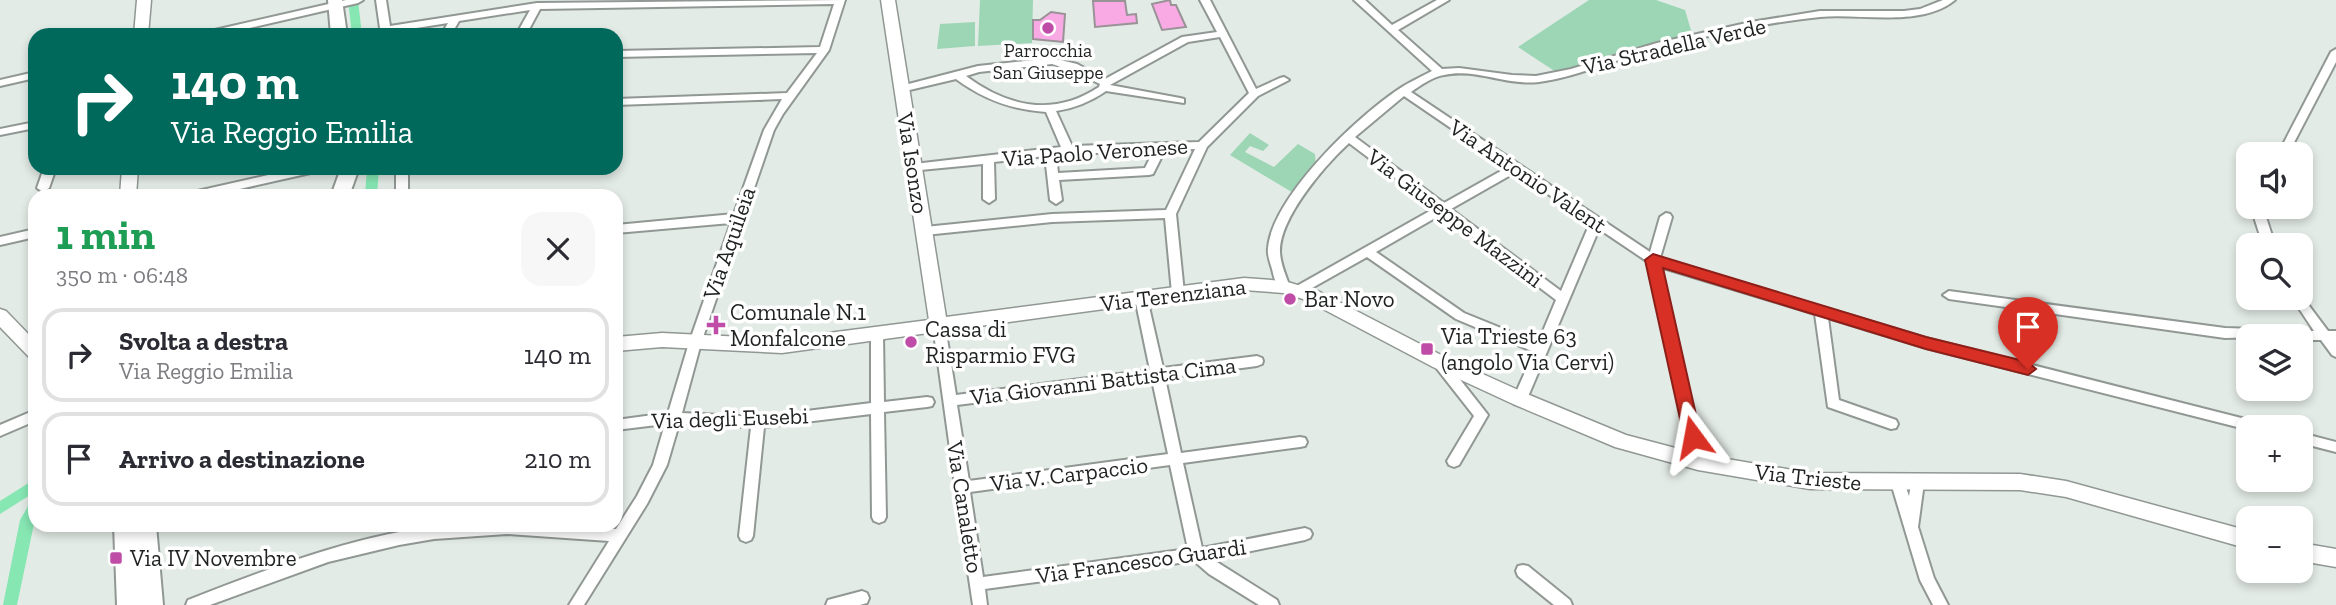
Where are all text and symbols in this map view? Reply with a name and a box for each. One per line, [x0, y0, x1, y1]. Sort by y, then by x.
street label: Via Stradella Verde [1579, 11, 1768, 81]
marker: Parrocchia San Giuseppe [1040, 20, 1056, 36]
place label: Parrocchia San Giuseppe [993, 39, 1103, 84]
text: 140 m [171, 53, 299, 112]
icon: right [56, 56, 147, 147]
street label: Via Isonzo [891, 109, 935, 216]
street label: Via Antonio Valent [1443, 112, 1612, 239]
text: Via Reggio Emilia [171, 113, 413, 151]
street label: Via Paolo Veronese [1000, 132, 1189, 173]
street label: Via Giuseppe Mazzini [1361, 142, 1549, 293]
map controls [2236, 142, 2313, 583]
button: sound [2236, 142, 2313, 219]
street label: Via Aquileia [696, 183, 761, 304]
text: 1 min [56, 209, 155, 260]
button: close [521, 212, 595, 286]
button: search [2236, 233, 2313, 310]
text: 350 m · 06:48 [56, 261, 188, 289]
street label: Via Terenziana [1098, 272, 1247, 318]
place label: Bar Novo [1304, 285, 1395, 313]
marker: Bar Novo [1282, 291, 1298, 307]
pin [1998, 297, 2058, 369]
place label: Comunale N.1 Monfalcone [730, 298, 866, 352]
icon: arrive [2009, 308, 2047, 346]
place label: Cassa di Risparmio FVG [925, 315, 1076, 369]
marker: Comunale N.1 Monfalcone [708, 317, 724, 333]
place label: Via Trieste 63 (angolo Via Cervi) [1440, 322, 1614, 376]
button: layers [2236, 324, 2313, 401]
text: Svolta a destra [119, 325, 288, 357]
marker: Cassa di Risparmio FVG [903, 334, 919, 350]
icon: right [60, 336, 98, 374]
text: 140 m [524, 339, 591, 371]
marker: Via Trieste 63 (angolo Via Cervi) [1419, 341, 1435, 357]
street label: Via Giovanni Battista Cima [968, 351, 1237, 411]
text: Via Reggio Emilia [119, 357, 293, 385]
position arrow [1656, 400, 1730, 474]
street label: Via degli Eusebi [650, 401, 809, 435]
button: + [2236, 415, 2313, 492]
street label: Via Canaletto [941, 438, 989, 575]
icon: arrive [60, 440, 98, 478]
text: Arrivo a destinazione [119, 443, 365, 475]
text: 210 m [524, 443, 591, 475]
street label: Via V. Carpaccio [988, 450, 1149, 498]
street label: Via Trieste [1752, 457, 1863, 497]
button: − [2236, 506, 2313, 583]
street label: Via Francesco Guardi [1033, 532, 1248, 590]
place label: Via IV Novembre [129, 544, 297, 572]
marker: Via IV Novembre [108, 550, 124, 566]

